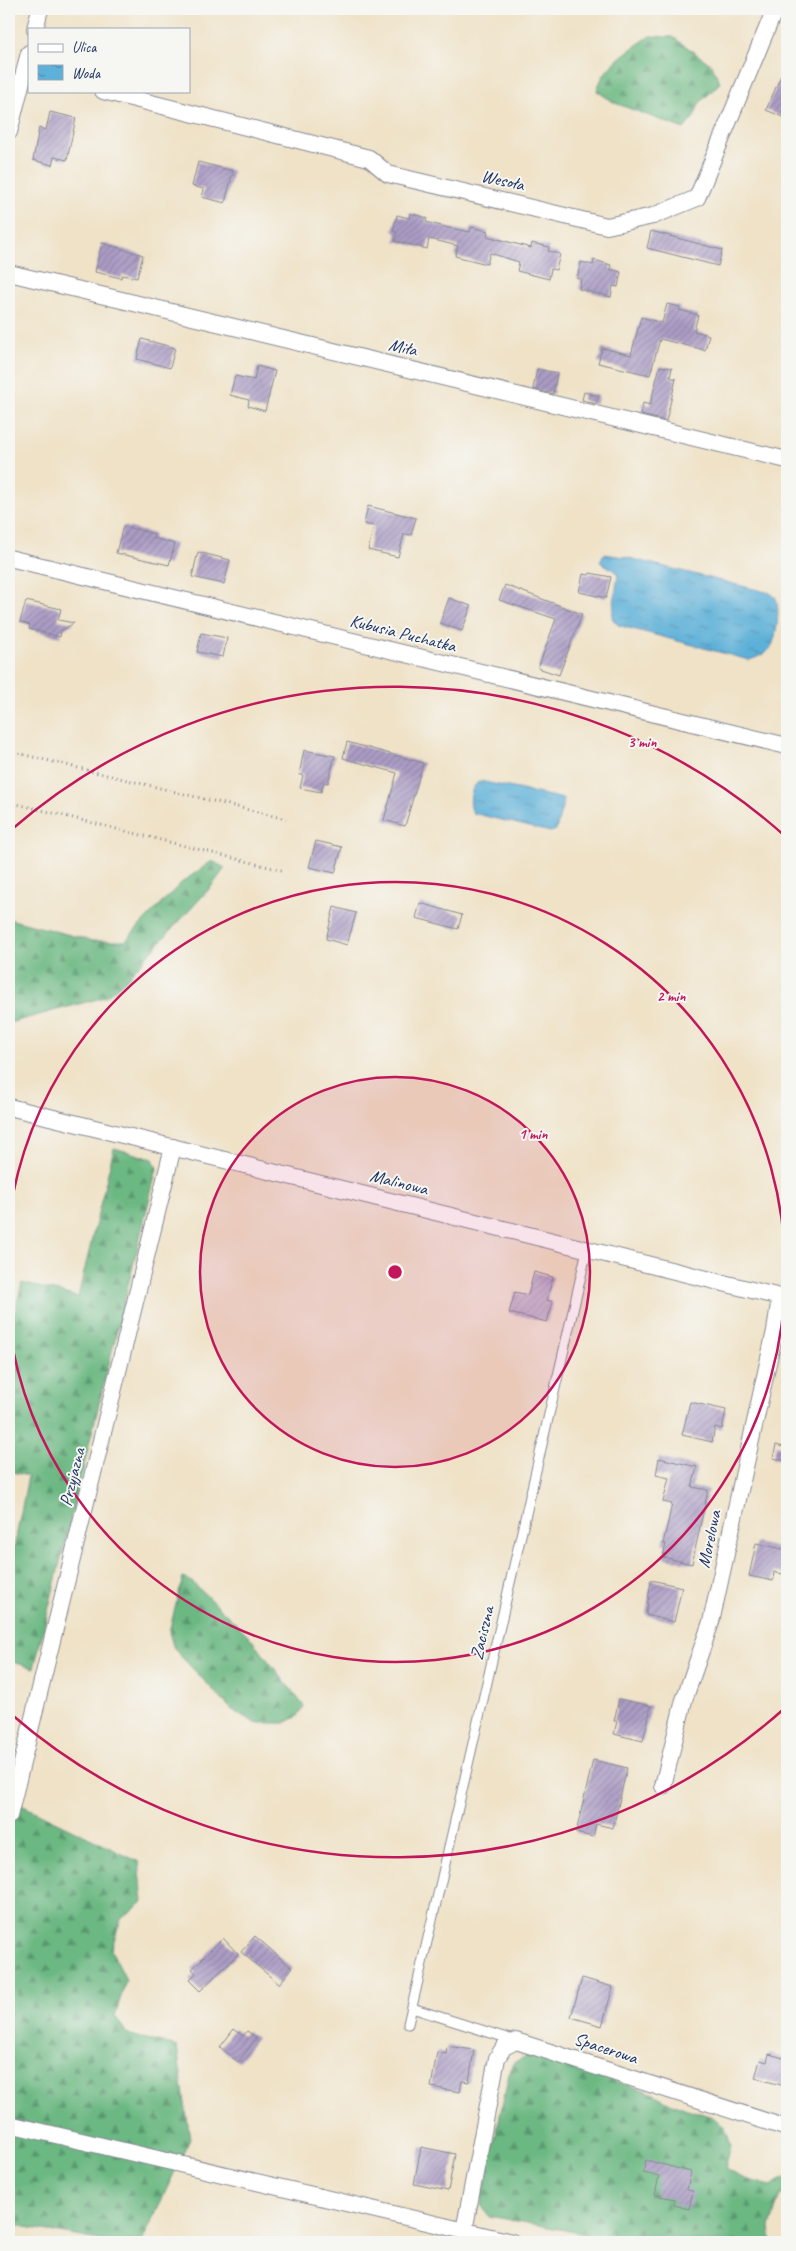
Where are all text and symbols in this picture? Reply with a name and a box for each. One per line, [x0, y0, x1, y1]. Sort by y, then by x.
legend [28, 28, 190, 92]
text: Ulica [72, 38, 97, 57]
text: Woda [72, 64, 101, 83]
street label: Wesoła [479, 164, 528, 196]
street label: Miła [387, 333, 420, 361]
street label: Kubusia Puchatka [348, 609, 459, 657]
text: 3 min [628, 733, 657, 752]
text: 2 min [657, 987, 686, 1006]
text: 1 min [519, 1125, 548, 1144]
street label: Malinowa [368, 1164, 431, 1200]
centre of rings [386, 1263, 404, 1281]
street label: Przyjazna [54, 1444, 90, 1508]
street label: Morelowa [692, 1507, 726, 1570]
street label: Zaciszna [465, 1603, 499, 1662]
street label: Spacerowa [571, 2027, 642, 2069]

